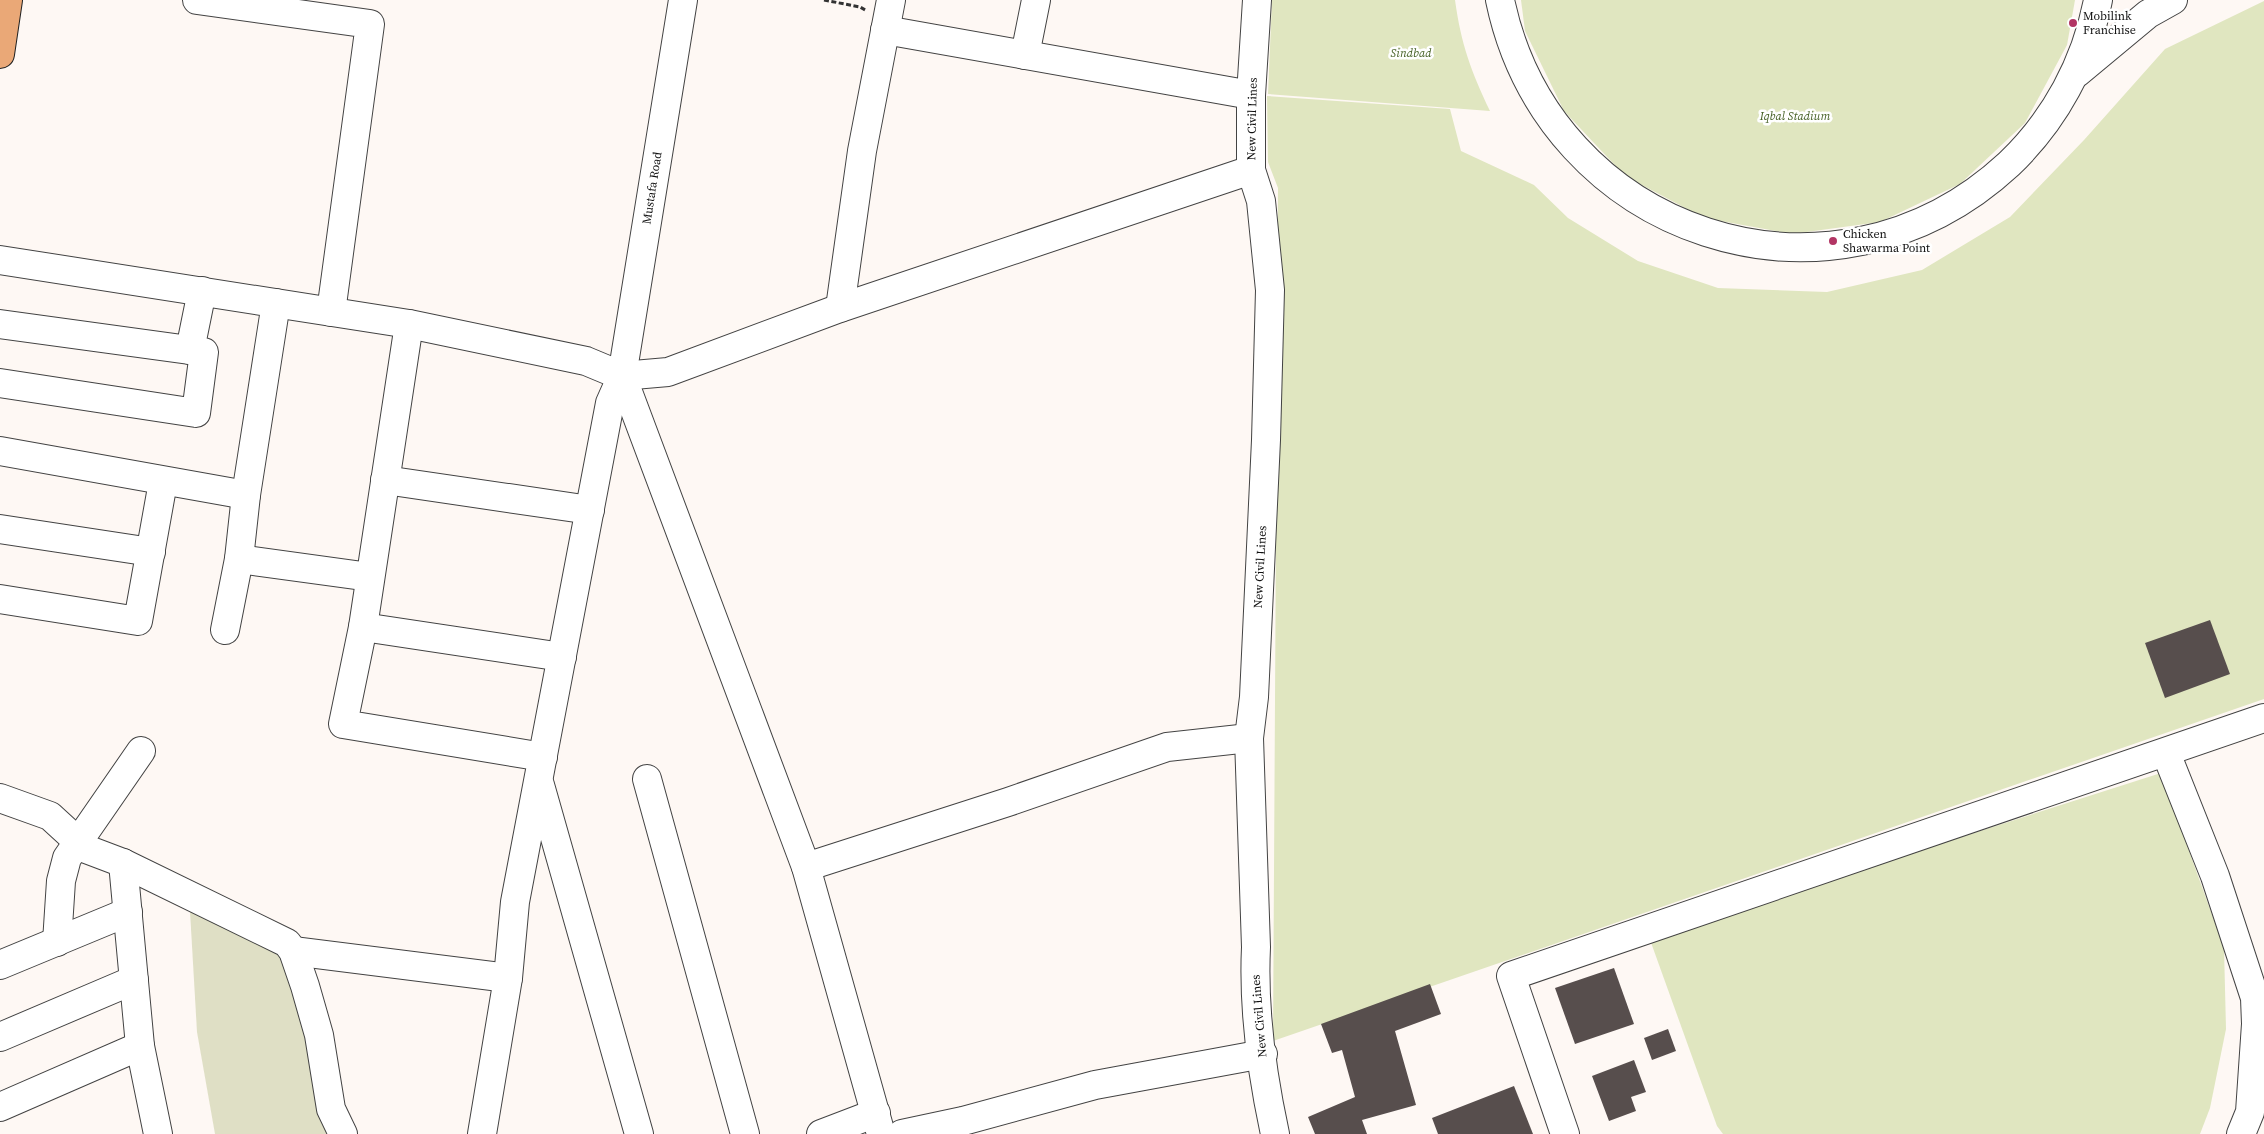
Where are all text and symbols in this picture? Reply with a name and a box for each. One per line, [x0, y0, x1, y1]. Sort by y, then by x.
place label: Mobilink Franchise [2083, 8, 2136, 38]
marker: Mobilink Franchise [2067, 17, 2079, 29]
park label: Sindbad [1391, 45, 1432, 61]
street label: New Civil Lines [1243, 77, 1261, 161]
park label: Iqbal Stadium [1759, 108, 1830, 124]
street label: Mustafa Road [638, 150, 666, 225]
place label: Chicken Shawarma Point [1843, 226, 1930, 256]
marker: Chicken Shawarma Point [1827, 235, 1839, 247]
street label: New Civil Lines [1250, 525, 1270, 609]
street label: New Civil Lines [1247, 974, 1271, 1058]

